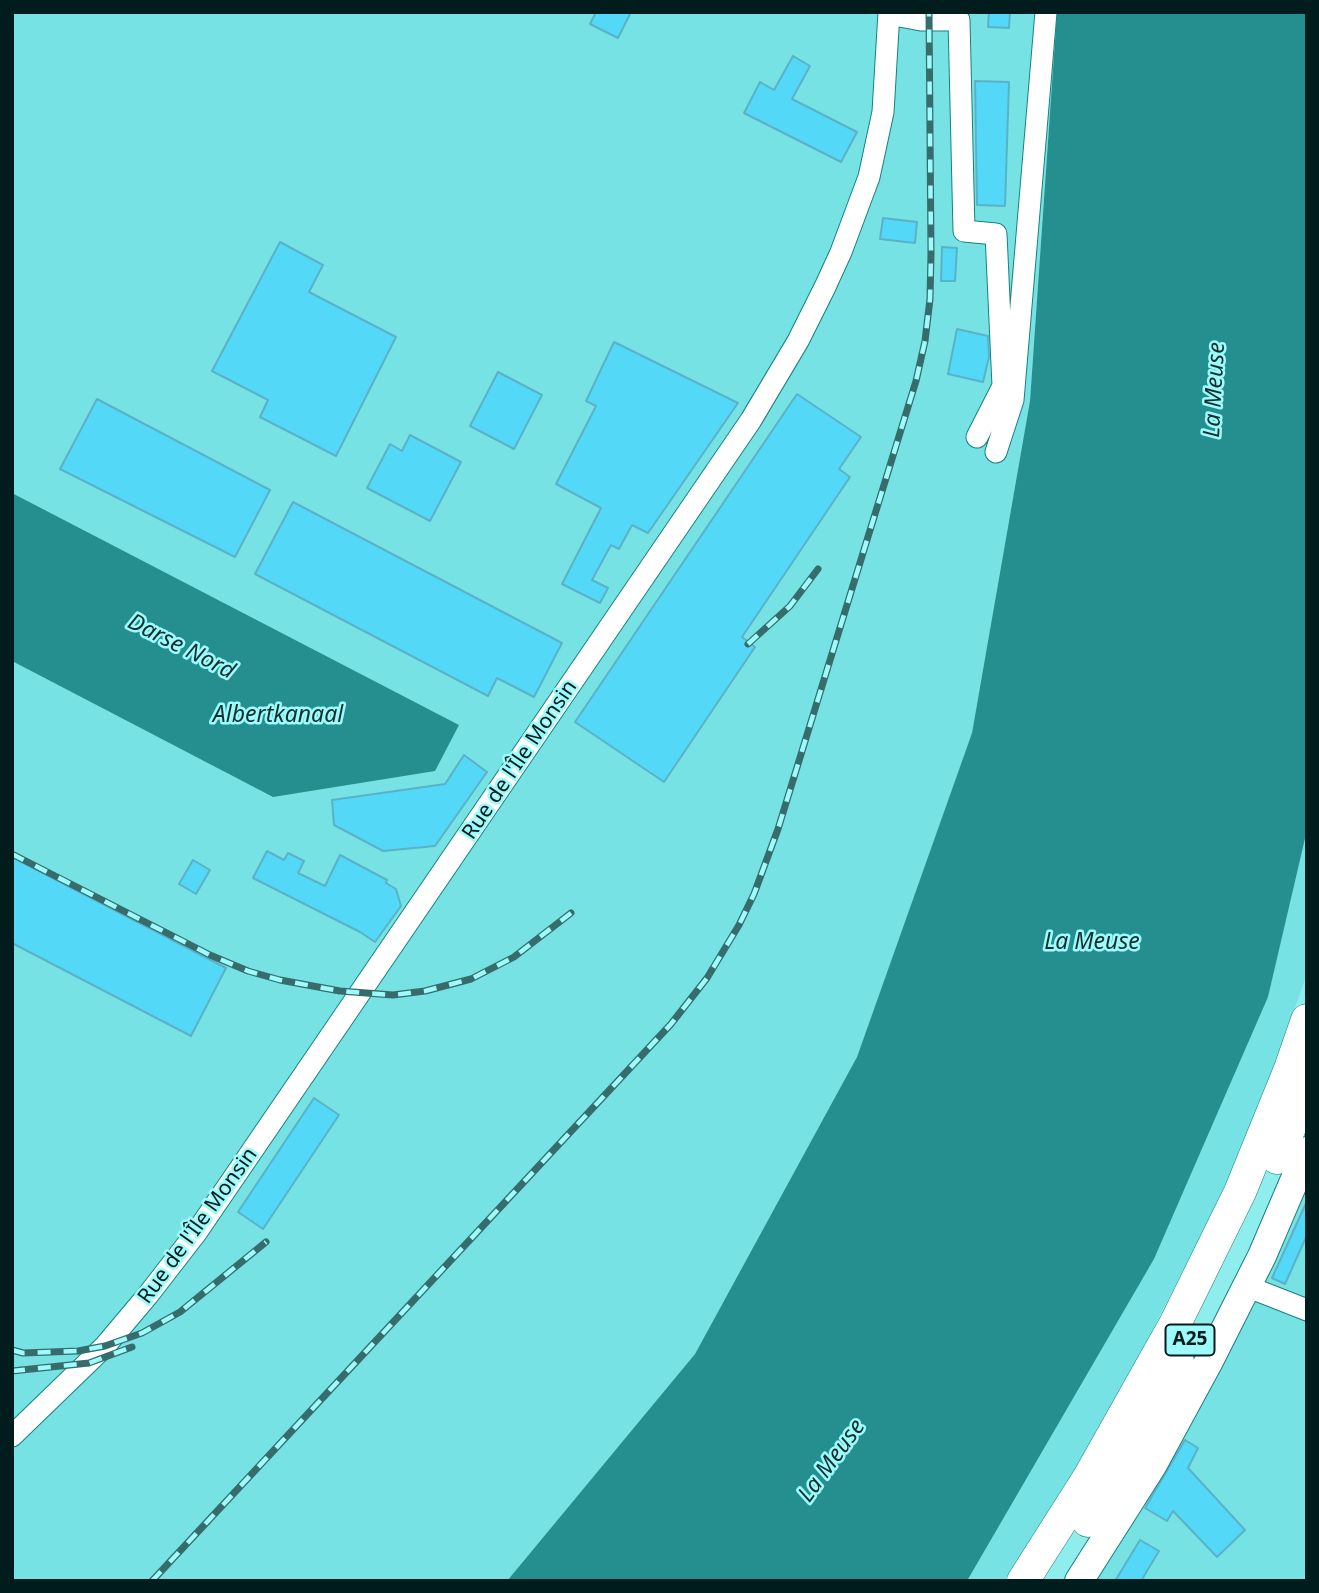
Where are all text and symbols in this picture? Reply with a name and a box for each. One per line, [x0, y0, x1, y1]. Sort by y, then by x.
water label: La Meuse [1199, 342, 1231, 438]
water label: Darse Nord [123, 608, 239, 686]
street label: Rue de l'Île Monsin [457, 676, 583, 844]
water label: Albertkanaal [213, 701, 343, 729]
water label: La Meuse [1044, 928, 1140, 956]
street label: Rue de l'Île Monsin [133, 1143, 263, 1309]
road number: A25 [1166, 1324, 1214, 1356]
water label: La Meuse [793, 1414, 871, 1508]

